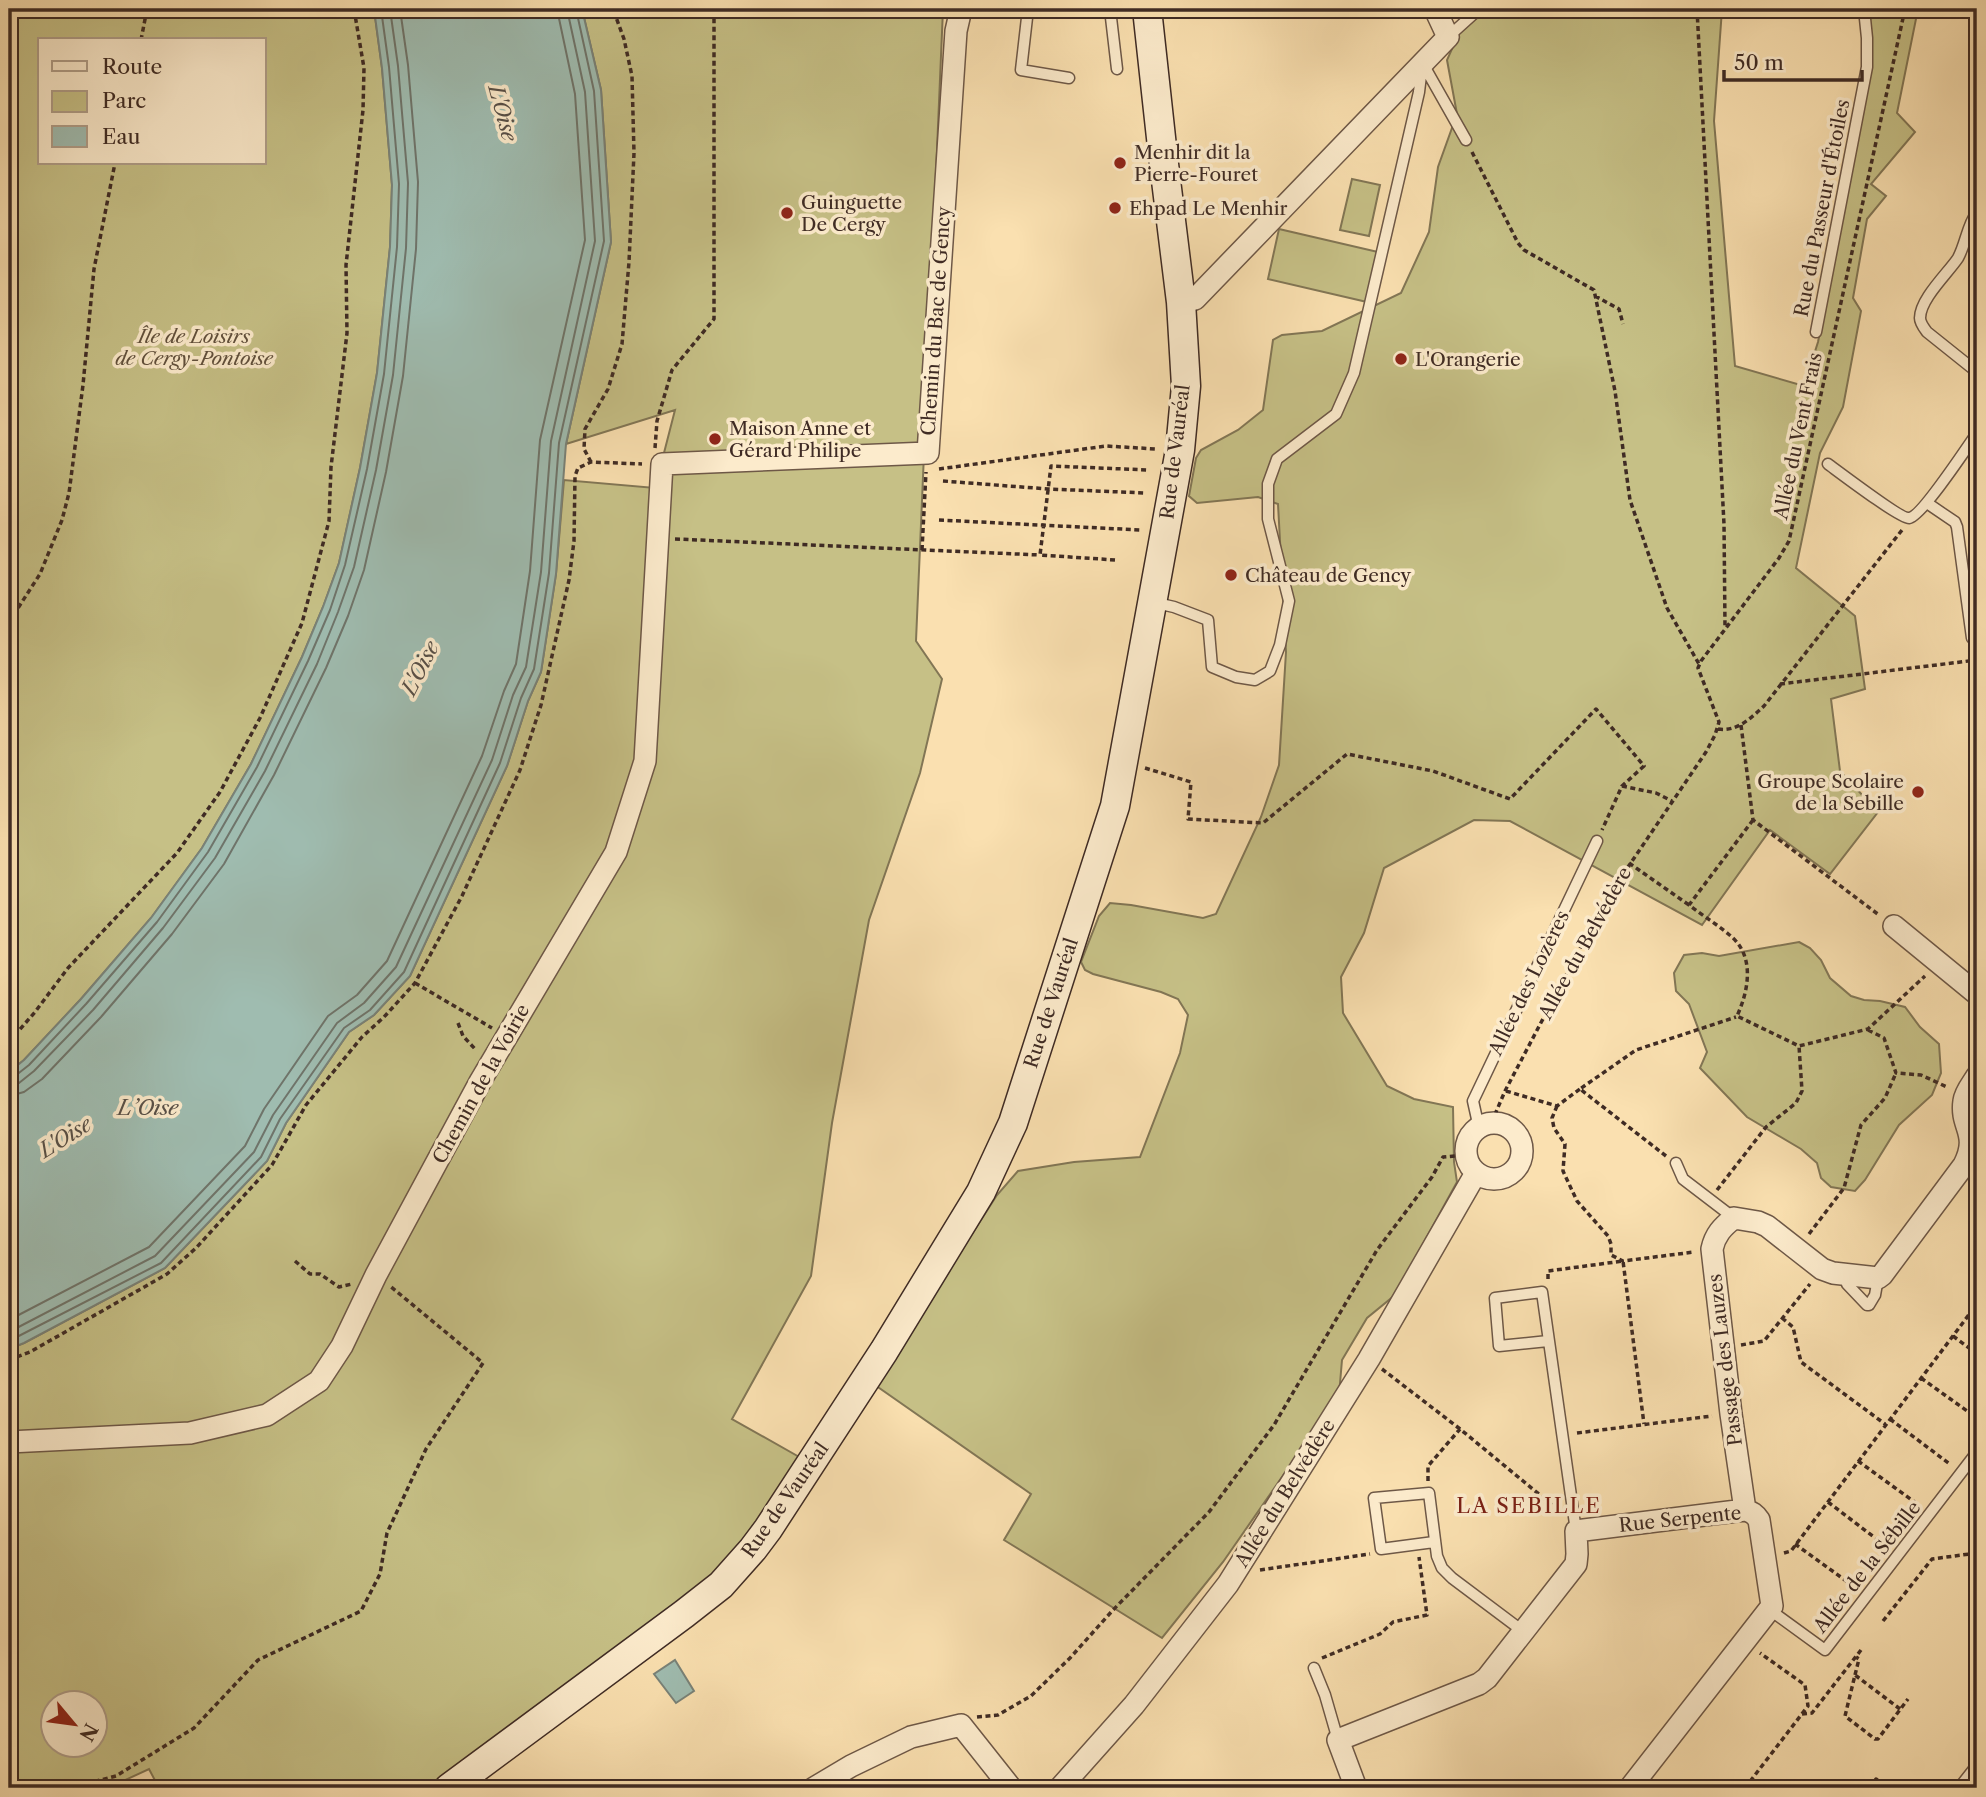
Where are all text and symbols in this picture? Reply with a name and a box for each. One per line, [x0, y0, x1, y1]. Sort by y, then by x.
legend [38, 38, 266, 164]
scale bar [1724, 38, 1862, 82]
text: 50 m [1734, 50, 1784, 75]
text: Route [102, 54, 162, 79]
water label: L'Oise [483, 80, 523, 145]
text: Parc [102, 88, 146, 113]
street label: Rue du Passeur d'Étoiles [1790, 97, 1854, 319]
text: Eau [102, 124, 141, 149]
place label: Menhir dit la Pierre-Fouret [1134, 141, 1258, 186]
marker: Menhir dit la Pierre-Fouret [1112, 155, 1128, 171]
place label: Guinguette De Cergy [801, 191, 902, 236]
place label: Ehpad Le Menhir [1129, 197, 1287, 220]
marker: Ehpad Le Menhir [1107, 200, 1123, 216]
marker: Guinguette De Cergy [779, 205, 795, 221]
street label: Chemin du Bac de Gency [917, 205, 956, 436]
park label: Île de Loisirs de Cergy-Pontoise [115, 325, 274, 370]
place label: L'Orangerie [1415, 348, 1521, 371]
street label: Allée du Vent Frais [1769, 350, 1827, 522]
marker: L'Orangerie [1393, 351, 1409, 367]
street label: Rue de Vauréal [1155, 383, 1195, 521]
place label: Maison Anne et Gérard Philipe [729, 417, 871, 462]
marker: Maison Anne et Gérard Philipe [707, 431, 723, 447]
place label: Château de Gency [1245, 564, 1412, 587]
marker: Château de Gency [1223, 567, 1239, 583]
water label: L'Oise [395, 636, 445, 701]
place label: Groupe Scolaire de la Sebille [1757, 770, 1904, 815]
marker: Groupe Scolaire de la Sebille [1910, 784, 1926, 800]
street label: Allée du Belvédère [1533, 863, 1636, 1024]
street label: Allée des Lozères [1483, 907, 1574, 1060]
street label: Rue de Vauréal [1019, 935, 1083, 1071]
street label: Chemin de la Voirie [428, 1000, 534, 1168]
water label: L’Oise [116, 1095, 179, 1120]
water label: L'Oise [32, 1111, 97, 1164]
street label: Passage des Lauzes [1703, 1273, 1747, 1447]
street label: Allée du Belvédère [1230, 1415, 1340, 1572]
street label: Rue de Vauréal [737, 1438, 834, 1562]
district label: LA SEBILLE [1456, 1493, 1602, 1518]
street label: Allée de la Sébille [1808, 1497, 1926, 1638]
street label: Rue Serpente [1618, 1501, 1742, 1537]
north arrow [38, 1688, 108, 1758]
text: N [74, 1719, 102, 1745]

